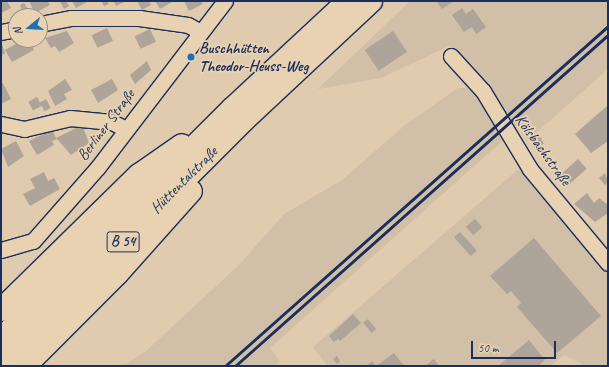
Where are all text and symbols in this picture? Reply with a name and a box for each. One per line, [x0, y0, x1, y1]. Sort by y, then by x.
north arrow [8, 8, 48, 48]
text: N [10, 26, 25, 37]
place label: Buschhütten Theodor-Heuss-Weg [199, 38, 308, 76]
marker: Buschhütten Theodor-Heuss-Weg [186, 52, 196, 62]
street label: Berliner Straße [73, 85, 139, 165]
street label: Kölsbachstraße [511, 111, 575, 189]
street label: Hüttentalstraße [146, 142, 222, 218]
road number: B 54 [106, 229, 140, 255]
scale bar [473, 333, 558, 359]
text: 50 m [478, 340, 498, 356]

